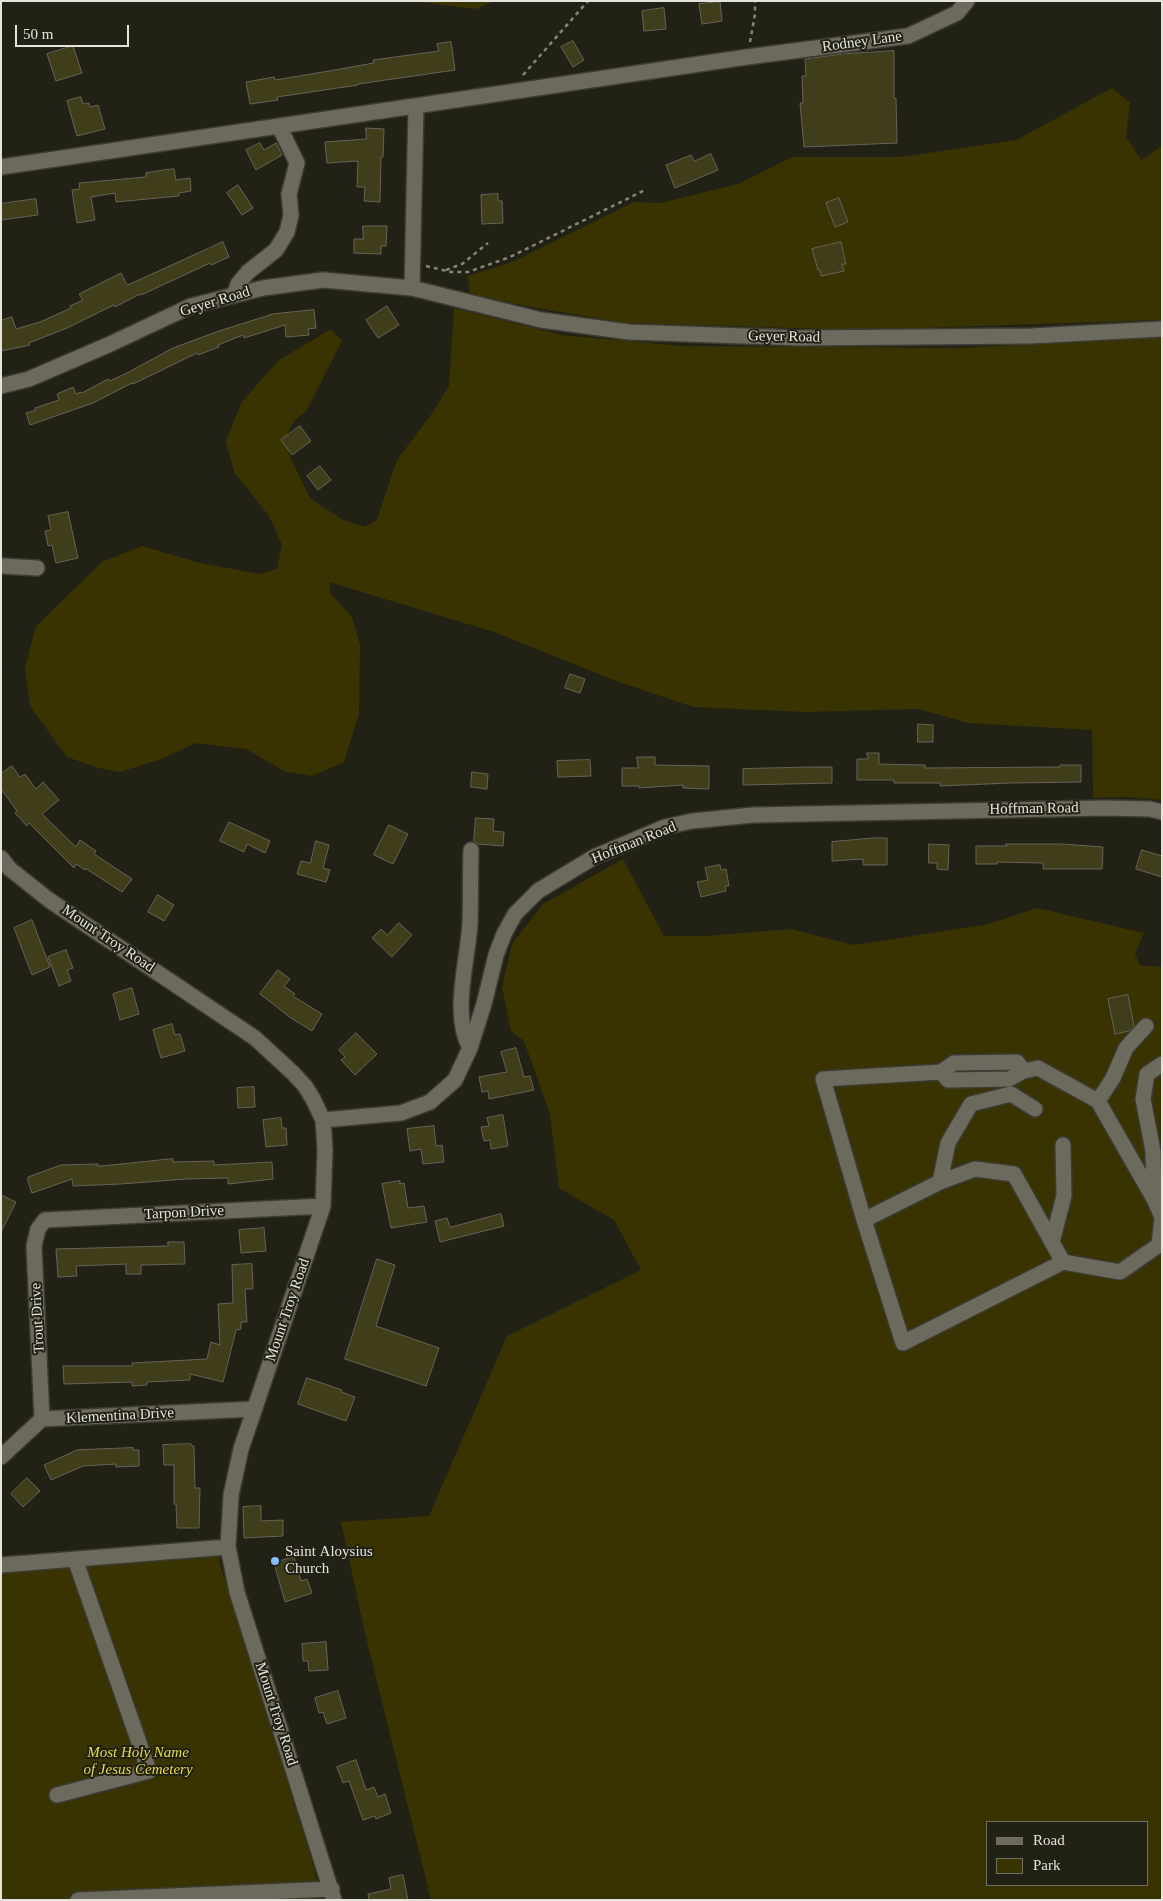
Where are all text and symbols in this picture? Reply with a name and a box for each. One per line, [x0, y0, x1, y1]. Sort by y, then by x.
scale bar [18, 15, 131, 47]
text: 50 m [23, 26, 53, 42]
street label: Rodney Lane [821, 27, 903, 57]
street label: Geyer Road [178, 283, 252, 321]
street label: Geyer Road [748, 327, 820, 347]
street label: Hoffman Road [989, 799, 1079, 819]
street label: Hoffman Road [589, 818, 679, 868]
street label: Mount Troy Road [58, 901, 158, 977]
street label: Tarpon Drive [143, 1202, 225, 1224]
street label: Mount Troy Road [262, 1256, 314, 1364]
street label: Trout Drive [27, 1282, 49, 1354]
street label: Klementina Drive [66, 1404, 174, 1428]
place label: Saint Aloysius Church [285, 1543, 373, 1578]
marker: Saint Aloysius Church [269, 1555, 281, 1567]
street label: Mount Troy Road [251, 1660, 301, 1768]
park label: Most Holy Name of Jesus Cemetery [83, 1744, 193, 1779]
legend [986, 1821, 1148, 1886]
text: Road [1033, 1832, 1065, 1848]
text: Park [1033, 1857, 1061, 1873]

